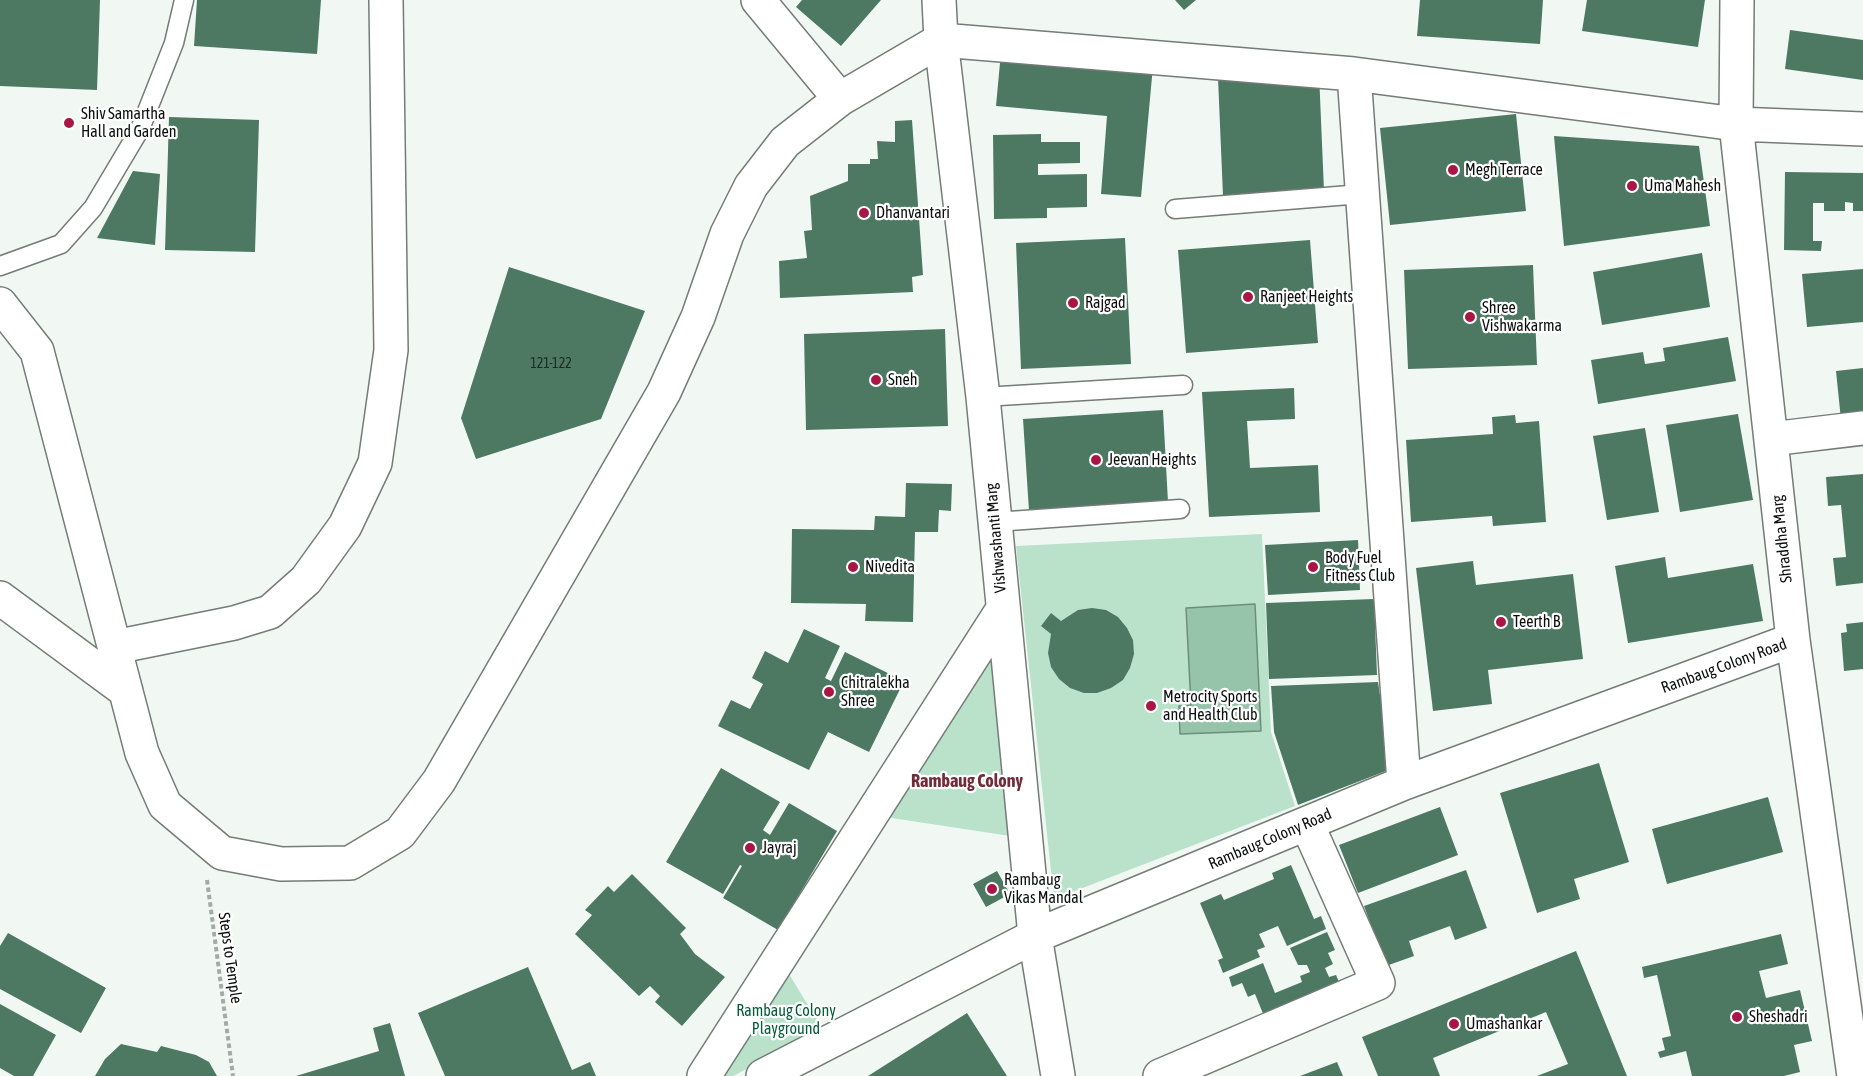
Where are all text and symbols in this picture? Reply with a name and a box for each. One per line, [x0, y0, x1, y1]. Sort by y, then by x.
place label: Shiv Samartha Hall and Garden [81, 104, 177, 142]
marker: Shiv Samartha Hall and Garden [62, 116, 76, 130]
place label: Megh Terrace [1465, 160, 1543, 180]
marker: Megh Terrace [1446, 163, 1460, 177]
place label: Uma Mahesh [1644, 176, 1721, 196]
marker: Uma Mahesh [1625, 179, 1639, 193]
place label: Dhanvantari [876, 203, 950, 223]
marker: Dhanvantari [857, 206, 871, 220]
place label: Ranjeet Heights [1260, 287, 1353, 307]
marker: Ranjeet Heights [1241, 290, 1255, 304]
place label: Rajgad [1085, 293, 1126, 313]
marker: Rajgad [1066, 296, 1080, 310]
place label: Shree Vishwakarma [1482, 298, 1562, 336]
marker: Shree Vishwakarma [1463, 310, 1477, 324]
house number: 121-122 [530, 356, 572, 372]
place label: Sneh [888, 370, 918, 390]
marker: Sneh [869, 373, 883, 387]
place label: Jeevan Heights [1108, 450, 1196, 470]
marker: Jeevan Heights [1089, 453, 1103, 467]
street label: Vishwashanti Marg [982, 482, 1010, 594]
street label: Shraddha Marg [1768, 494, 1796, 584]
place label: Body Fuel Fitness Club [1325, 548, 1395, 586]
place label: Nivedita [865, 557, 915, 577]
marker: Nivedita [846, 560, 860, 574]
marker: Body Fuel Fitness Club [1306, 560, 1320, 574]
place label: Teerth B [1513, 612, 1560, 632]
marker: Teerth B [1494, 615, 1508, 629]
street label: Rambaug Colony Road [1659, 634, 1789, 698]
place label: Chitralekha Shree [841, 673, 910, 711]
marker: Chitralekha Shree [822, 685, 836, 699]
place label: Metrocity Sports and Health Club [1163, 687, 1258, 725]
marker: Metrocity Sports and Health Club [1144, 699, 1158, 713]
district label: Rambaug Colony [911, 770, 1023, 792]
street label: Rambaug Colony Road [1205, 804, 1335, 874]
place label: Jayraj [762, 838, 797, 858]
marker: Jayraj [743, 841, 757, 855]
place label: Rambaug Vikas Mandal [1004, 870, 1083, 908]
marker: Rambaug Vikas Mandal [985, 882, 999, 896]
street label: Steps to Temple [214, 911, 246, 1005]
park label: Rambaug Colony Playground [736, 1001, 836, 1039]
place label: Sheshadri [1749, 1007, 1808, 1027]
marker: Sheshadri [1730, 1010, 1744, 1024]
place label: Umashankar [1466, 1014, 1542, 1034]
marker: Umashankar [1447, 1017, 1461, 1031]

